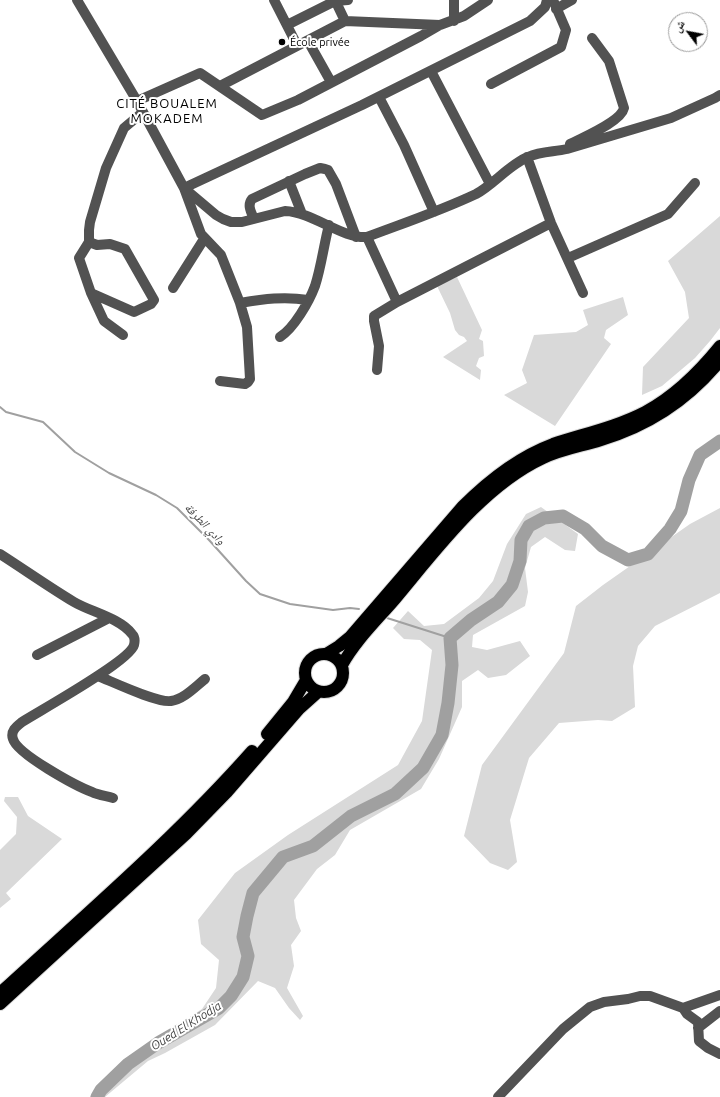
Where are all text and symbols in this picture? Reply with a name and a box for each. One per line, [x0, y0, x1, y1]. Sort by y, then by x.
north arrow [668, 12, 708, 52]
text: ش [670, 18, 687, 34]
place label: École privée [290, 35, 350, 49]
marker: École privée [277, 37, 287, 47]
district label: CITÉ BOUALEM MOKADEM [116, 96, 218, 127]
water label: وادي الطرفة [182, 500, 228, 548]
water label: Oued El Khodja [148, 999, 224, 1053]

